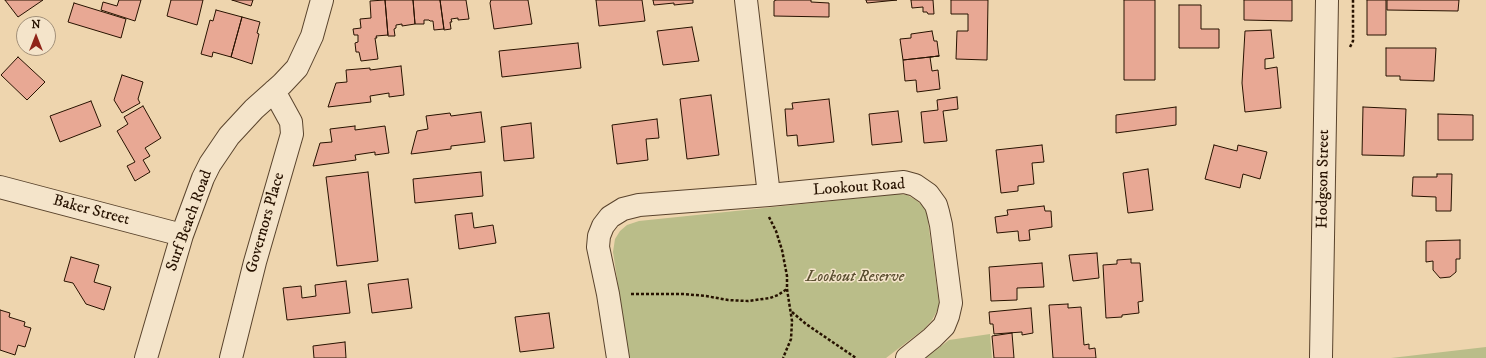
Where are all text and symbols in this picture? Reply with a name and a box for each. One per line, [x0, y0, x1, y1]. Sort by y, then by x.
north arrow [16, 16, 56, 56]
text: N [31, 18, 41, 32]
street label: Hodgson Street [1314, 129, 1334, 229]
street label: Surf Beach Road [163, 168, 217, 274]
street label: Governors Place [242, 171, 290, 275]
street label: Lookout Road [812, 175, 906, 201]
street label: Baker Street [51, 192, 131, 230]
park label: Lookout Reserve [806, 268, 904, 288]

